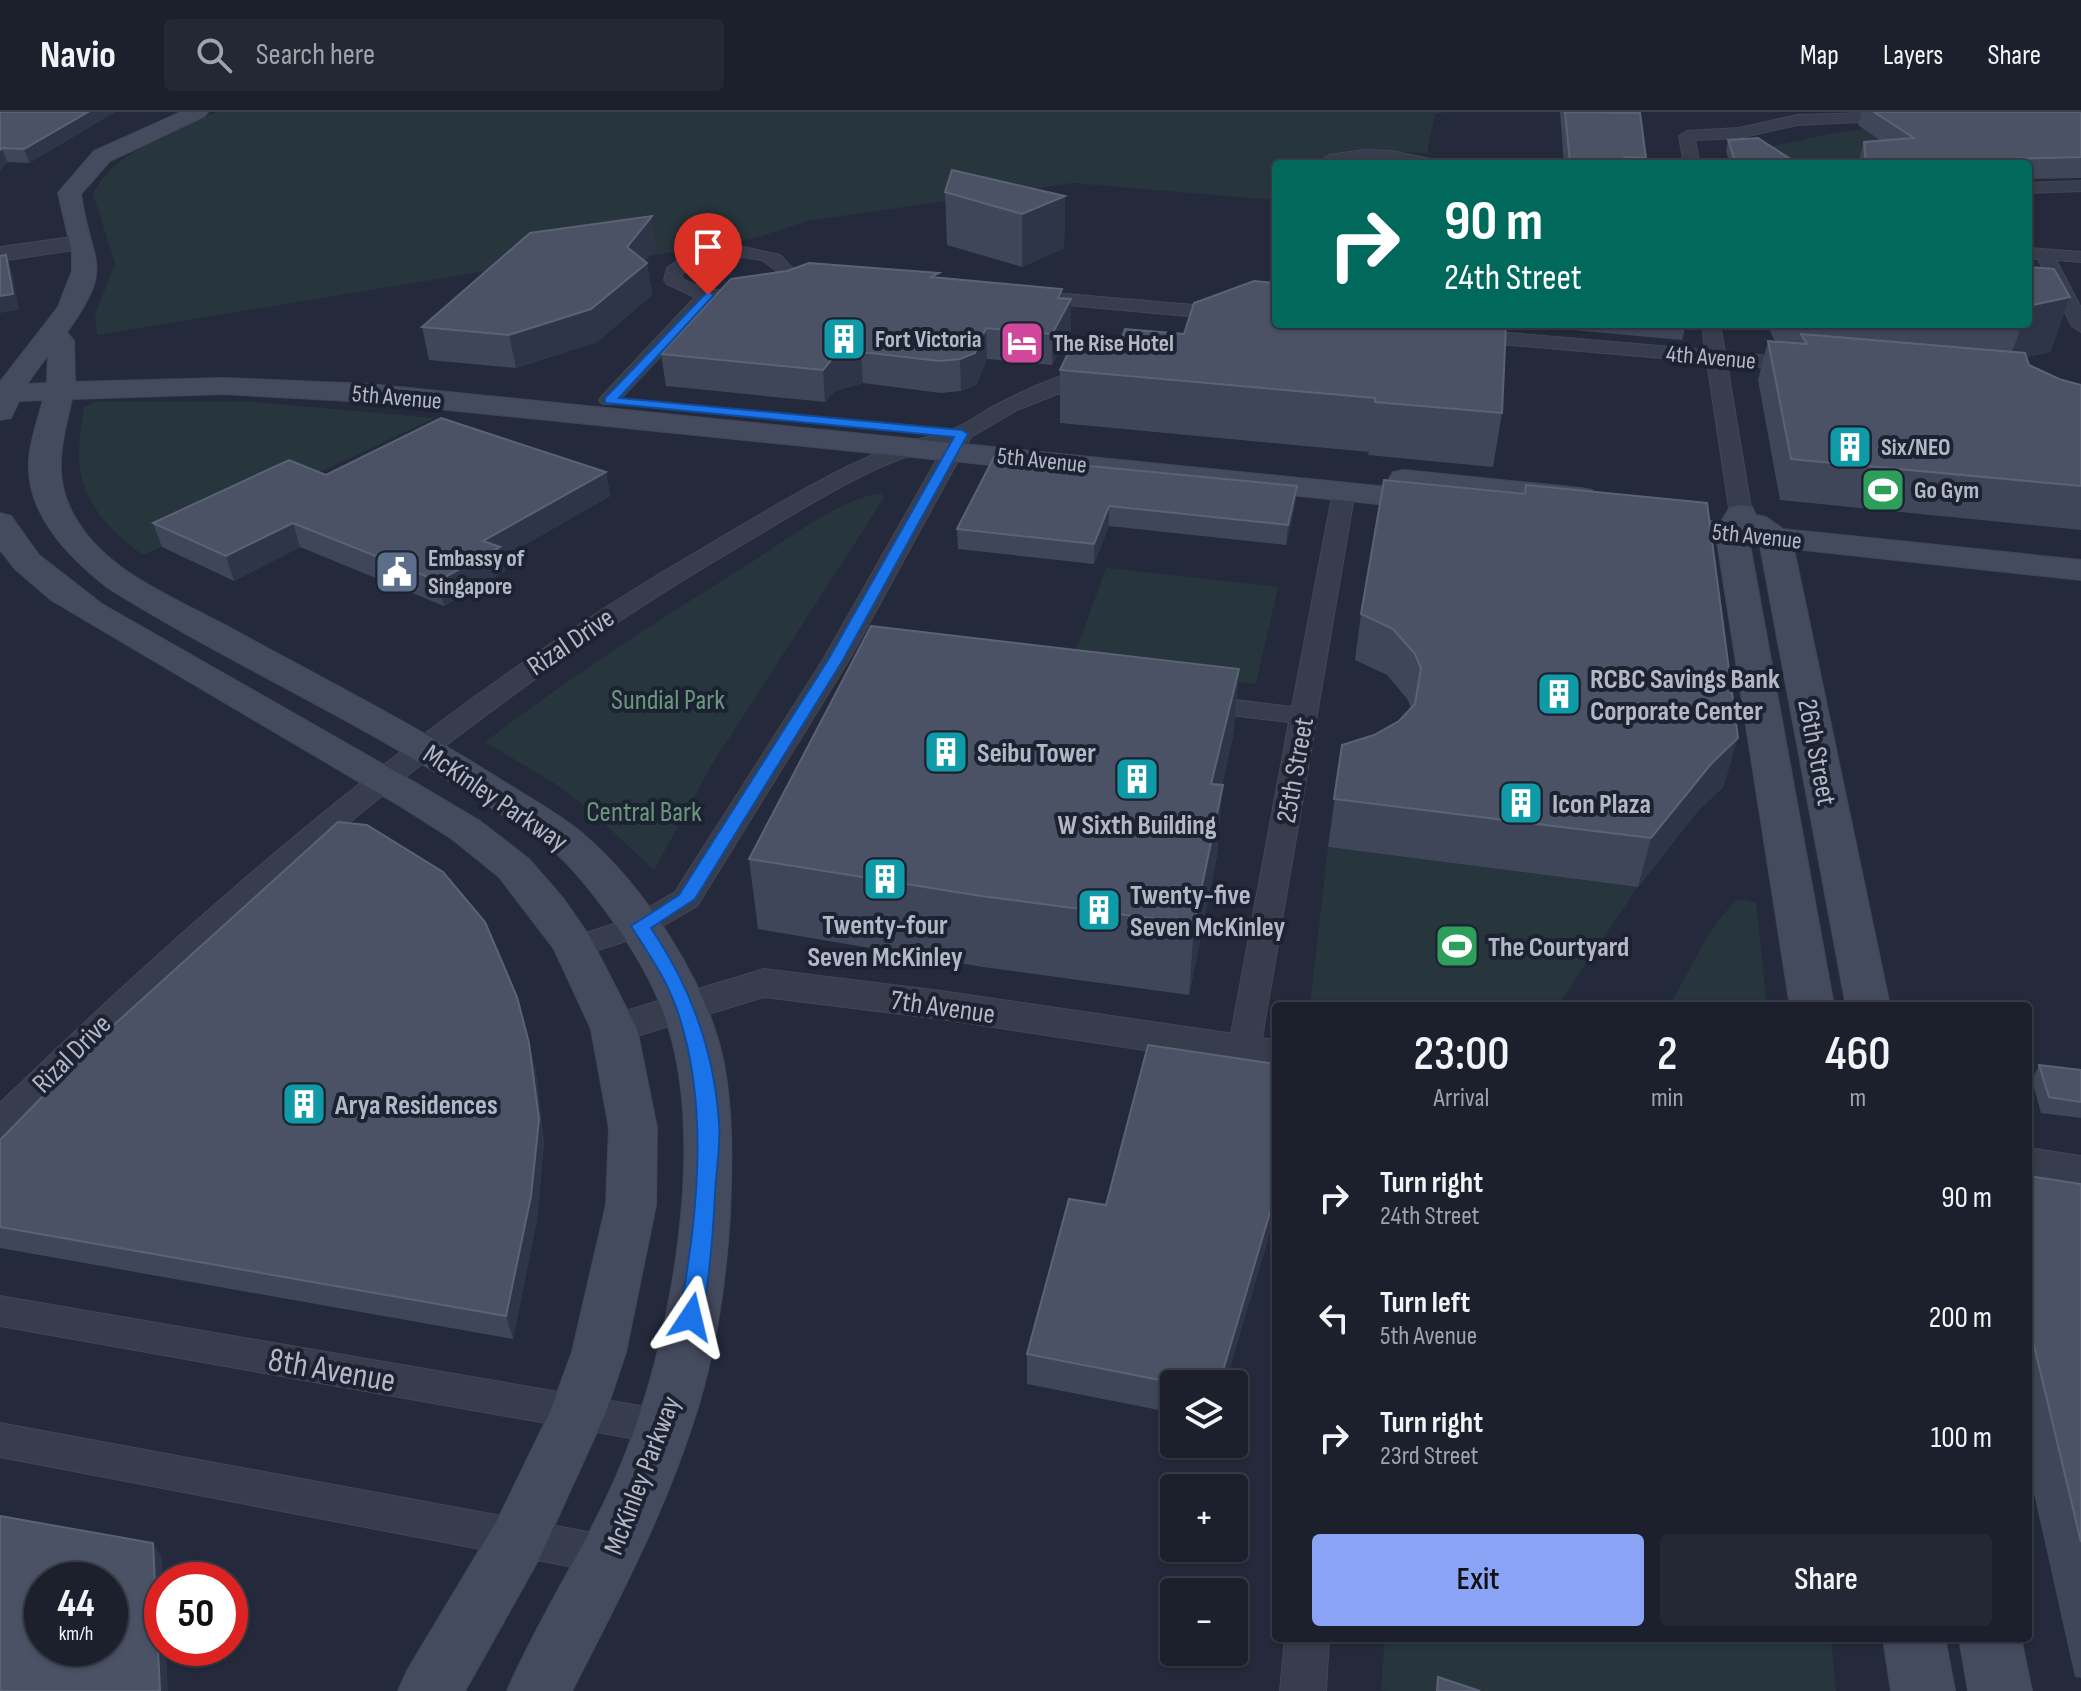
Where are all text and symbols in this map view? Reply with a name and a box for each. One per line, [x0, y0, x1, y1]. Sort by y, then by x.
search box [164, 19, 724, 91]
text: Navio [40, 33, 116, 78]
icon: search [192, 33, 236, 77]
text: Search here [256, 37, 375, 73]
text: Map [1800, 39, 1839, 72]
text: Layers [1883, 39, 1943, 72]
text: Share [1987, 39, 2041, 72]
text: 90 m [1444, 189, 1543, 256]
icon: right [1312, 192, 1416, 296]
pin [674, 213, 742, 295]
icon: arrive [686, 225, 730, 269]
text: 24th Street [1444, 257, 1582, 300]
building icon: Fort Victoria [820, 315, 868, 363]
hotel icon: The Rise Hotel [998, 319, 1046, 367]
place label: Fort Victoria [875, 325, 981, 354]
place label: The Rise Hotel [1053, 329, 1174, 358]
street label: 4th Avenue [1665, 339, 1757, 376]
street label: 5th Avenue [351, 379, 443, 416]
building icon: Six/NEO [1826, 423, 1874, 471]
place label: Six/NEO [1881, 433, 1951, 462]
street label: 5th Avenue [996, 441, 1088, 480]
sports icon: Go Gym [1859, 466, 1907, 514]
place label: Go Gym [1914, 476, 1979, 505]
street label: 5th Avenue [1711, 517, 1803, 556]
place label: Embassy of Singapore [428, 544, 525, 601]
public building icon: Embassy of Singapore [373, 548, 421, 596]
street label: Rizal Drive [521, 601, 620, 683]
place label: RCBC Savings Bank Corporate Center [1590, 663, 1780, 728]
building icon: RCBC Savings Bank Corporate Center [1535, 670, 1583, 718]
park label: Sundial Park [611, 684, 725, 717]
street label: 26th Street [1790, 696, 1843, 808]
street label: 25th Street [1270, 715, 1321, 826]
building icon: Seibu Tower [922, 728, 970, 776]
place label: Seibu Tower [977, 737, 1096, 770]
street label: McKinley Parkway [417, 738, 574, 859]
building icon: W Sixth Building [1113, 755, 1161, 803]
building icon: Icon Plaza [1497, 779, 1545, 827]
place label: Icon Plaza [1552, 788, 1651, 821]
park label: Central Bark [586, 796, 702, 829]
place label: W Sixth Building [1058, 809, 1217, 842]
building icon: Twenty-four Seven McKinley [861, 855, 909, 903]
place label: Twenty-five Seven McKinley [1130, 879, 1286, 944]
building icon: Twenty-five Seven McKinley [1075, 886, 1123, 934]
place label: Twenty-four Seven McKinley [807, 909, 963, 974]
sports icon: The Courtyard [1433, 922, 1481, 970]
place label: The Courtyard [1488, 931, 1629, 964]
street label: 7th Avenue [889, 984, 997, 1031]
street label: Rizal Drive [26, 1008, 118, 1100]
text: 23:00 [1413, 1026, 1509, 1083]
text: 2 [1657, 1026, 1677, 1083]
text: 460 [1825, 1026, 1891, 1083]
building icon: Arya Residences [280, 1080, 328, 1128]
text: Arrival [1433, 1083, 1489, 1114]
text: min [1651, 1083, 1684, 1114]
text: m [1849, 1083, 1866, 1114]
place label: Arya Residences [334, 1089, 498, 1122]
text: Turn right [1380, 1165, 1483, 1201]
icon: right [1312, 1176, 1356, 1220]
text: 90 m [1941, 1180, 1992, 1216]
text: 24th Street [1380, 1201, 1479, 1232]
position arrow [649, 1275, 733, 1359]
text: Turn left [1380, 1285, 1470, 1321]
icon: left [1312, 1296, 1356, 1340]
text: 200 m [1929, 1300, 1992, 1336]
text: 5th Avenue [1380, 1321, 1477, 1352]
street label: 8th Avenue [265, 1339, 399, 1402]
map controls [1160, 1370, 1248, 1666]
button: layers [1160, 1370, 1248, 1458]
street label: McKinley Parkway [597, 1391, 688, 1559]
text: Turn right [1380, 1405, 1483, 1441]
icon: right [1312, 1416, 1356, 1460]
text: 100 m [1931, 1420, 1992, 1456]
text: 23rd Street [1380, 1441, 1479, 1472]
button: + [1160, 1474, 1248, 1562]
button: Exit [1312, 1534, 1644, 1626]
button: Share [1660, 1534, 1992, 1626]
speed limit sign: 50 [144, 1562, 248, 1666]
button: − [1160, 1578, 1248, 1666]
text: 44 [57, 1580, 95, 1628]
text: km/h [59, 1622, 93, 1646]

